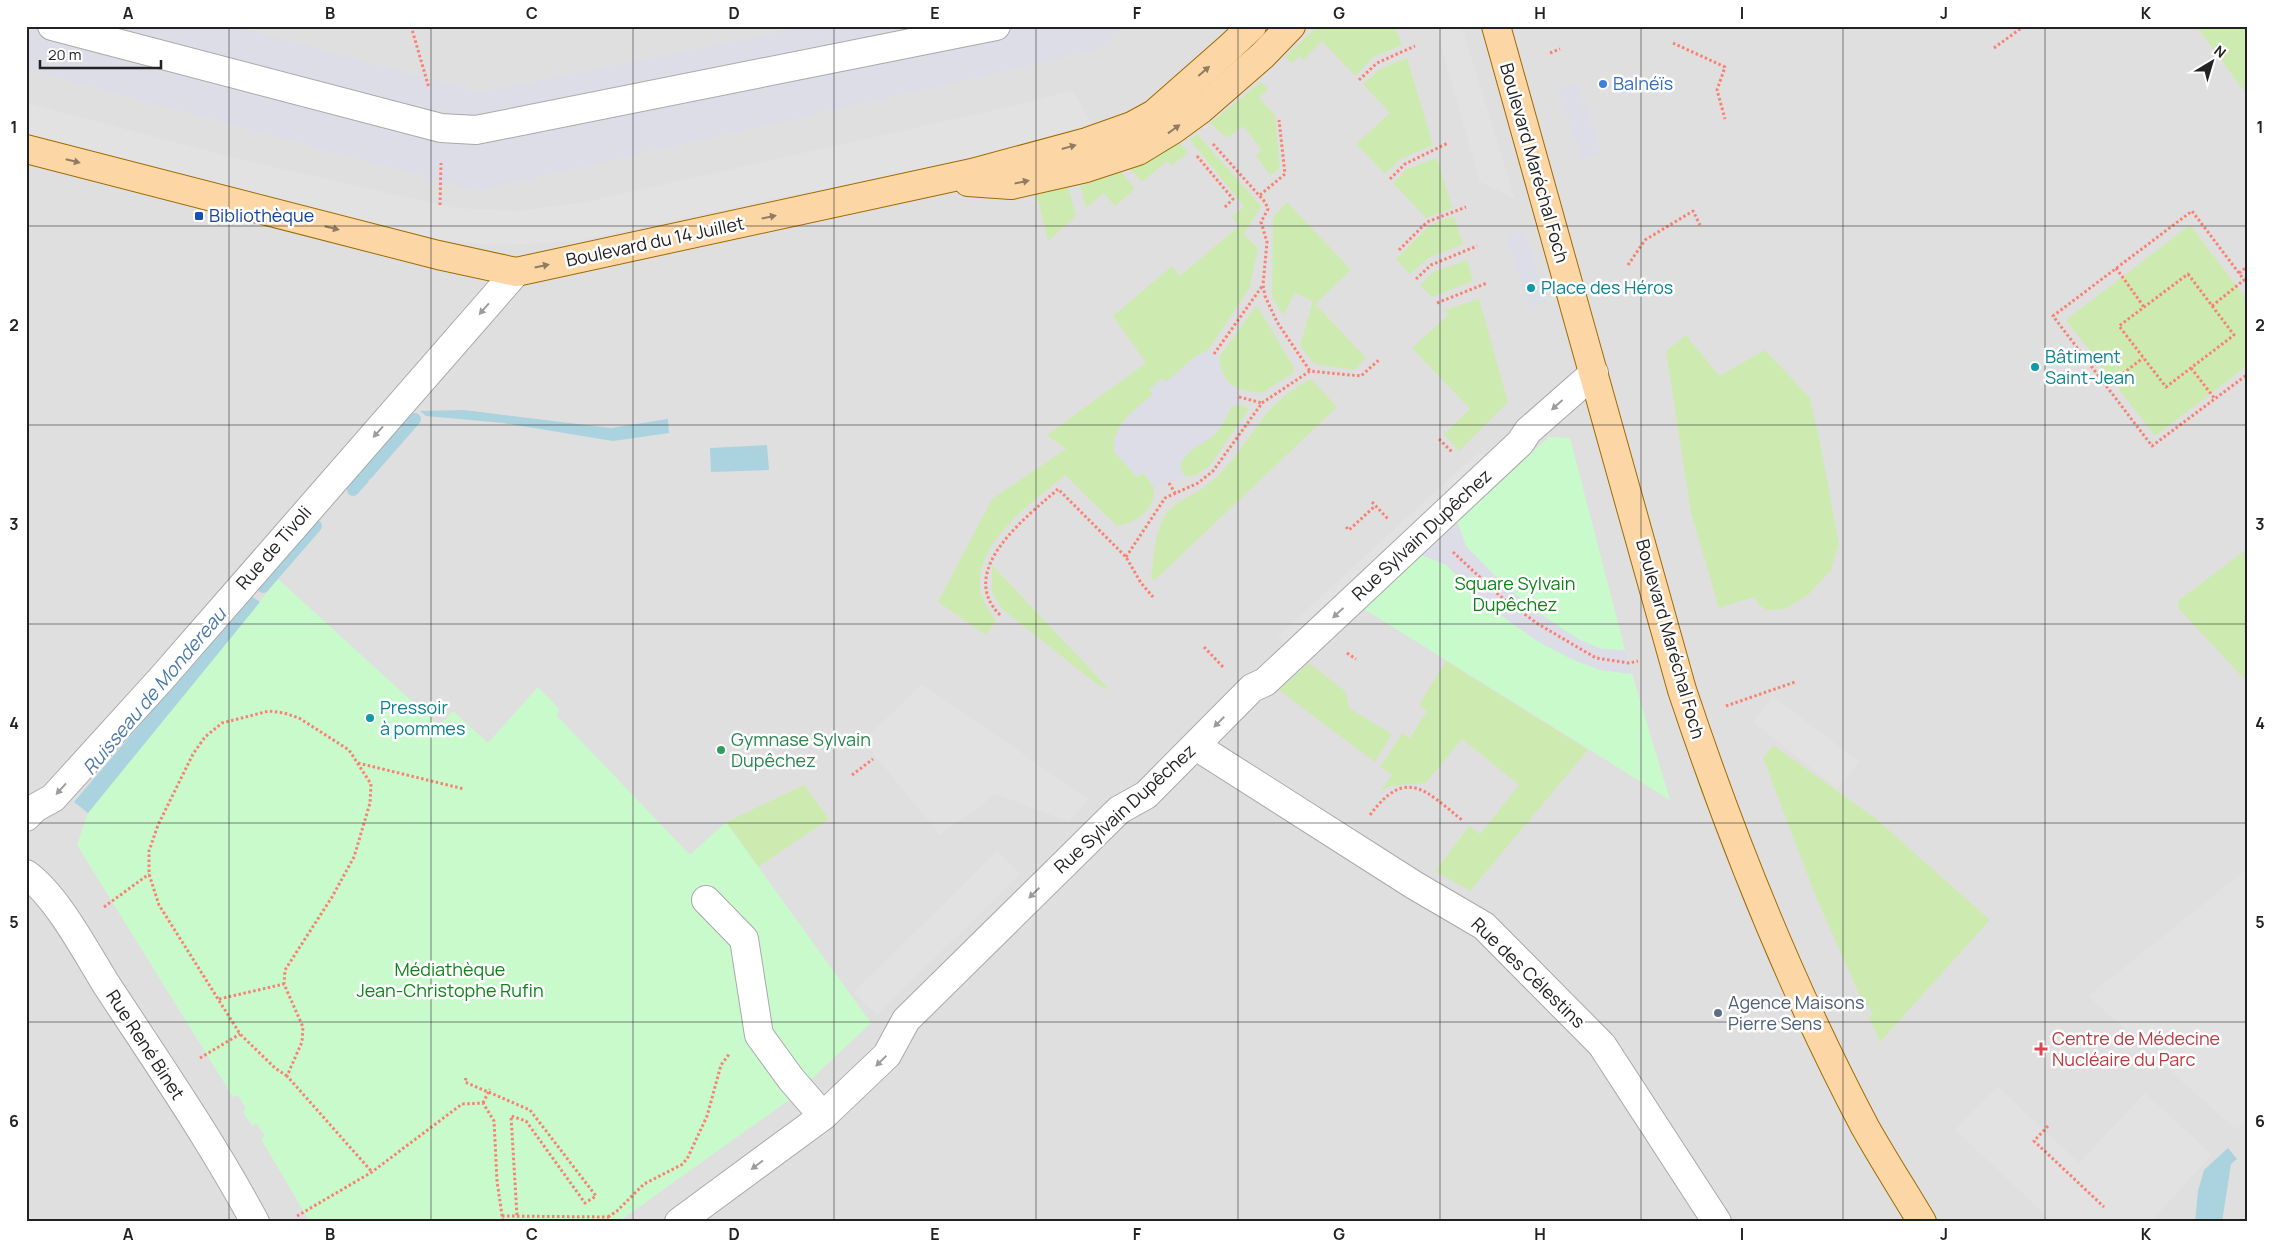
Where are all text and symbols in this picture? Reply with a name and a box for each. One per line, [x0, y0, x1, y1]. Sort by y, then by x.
text: A [123, 2, 134, 24]
text: B [325, 2, 335, 24]
text: C [526, 2, 538, 24]
text: D [728, 2, 740, 24]
text: E [930, 2, 940, 24]
text: F [1133, 2, 1142, 24]
text: G [1333, 2, 1345, 24]
text: H [1534, 2, 1546, 24]
text: I [1740, 2, 1744, 24]
text: J [1940, 2, 1948, 24]
text: K [2141, 2, 2152, 24]
scale bar [40, 38, 161, 70]
north arrow [2186, 38, 2236, 88]
text: N [2210, 41, 2230, 62]
text: 20 m [48, 44, 81, 65]
street label: Boulevard Maréchal Foch [1495, 60, 1575, 265]
one-way arrow [1197, 65, 1210, 76]
place label: Balnéïs [1613, 71, 1673, 95]
marker: Balnéïs [1597, 78, 1609, 90]
text: 1 [10, 116, 18, 138]
text: 1 [2256, 116, 2264, 138]
one-way arrow [1167, 124, 1181, 134]
one-way arrow [1062, 143, 1077, 151]
one-way arrow [66, 157, 81, 165]
one-way arrow [1015, 178, 1030, 186]
place label: Bibliothèque [209, 203, 314, 227]
marker: Bibliothèque [193, 210, 205, 222]
street label: Boulevard du 14 Juillet [564, 210, 746, 272]
one-way arrow [761, 213, 776, 221]
one-way arrow [325, 224, 340, 232]
one-way arrow [534, 262, 549, 270]
place label: Place des Héros [1541, 275, 1673, 299]
marker: Place des Héros [1525, 282, 1537, 294]
one-way arrow [478, 302, 490, 314]
text: 2 [9, 314, 19, 336]
text: 2 [2255, 314, 2265, 336]
place label: Bâtiment Saint-Jean [2045, 344, 2135, 389]
marker: Bâtiment Saint-Jean [2029, 361, 2041, 373]
one-way arrow [1551, 400, 1564, 411]
one-way arrow [372, 425, 383, 438]
street label: Rue Sylvain Dupêchez [1346, 463, 1496, 605]
street label: Rue de Tivoli [230, 500, 316, 594]
text: 3 [9, 513, 19, 535]
text: 3 [2255, 513, 2265, 535]
street label: Boulevard Maréchal Foch [1631, 536, 1711, 741]
park label: Square Sylvain Dupêchez [1455, 571, 1576, 616]
water label: Ruisseau de Mondereau [76, 601, 233, 780]
one-way arrow [1333, 607, 1345, 619]
place label: Pressoir à pommes [380, 695, 465, 740]
text: 4 [9, 712, 19, 734]
marker: Pressoir à pommes [364, 712, 376, 724]
text: 4 [2255, 712, 2265, 734]
one-way arrow [1213, 716, 1225, 728]
place label: Gymnase Sylvain Dupêchez [731, 727, 871, 772]
street label: Rue Sylvain Dupêchez [1048, 738, 1200, 878]
marker: Gymnase Sylvain Dupêchez [715, 744, 727, 756]
one-way arrow [55, 783, 67, 795]
one-way arrow [1029, 887, 1041, 899]
text: 5 [9, 911, 19, 933]
text: 5 [2255, 911, 2265, 933]
street label: Rue des Célestins [1467, 912, 1591, 1033]
park label: Médiathèque Jean-Christophe Rufin [356, 957, 544, 1002]
street label: Rue René Binet [101, 985, 190, 1104]
place label: Agence Maisons Pierre Sens [1728, 990, 1864, 1035]
marker: Agence Maisons Pierre Sens [1712, 1007, 1724, 1019]
place label: Centre de Médecine Nucléaire du Parc [2052, 1026, 2220, 1071]
marker: Centre de Médecine Nucléaire du Parc [2034, 1042, 2048, 1056]
one-way arrow [875, 1055, 887, 1067]
text: 6 [9, 1110, 19, 1132]
text: 6 [2255, 1110, 2265, 1132]
one-way arrow [751, 1160, 764, 1171]
text: A [123, 1223, 134, 1245]
text: B [325, 1223, 335, 1245]
text: C [526, 1223, 538, 1245]
text: D [728, 1223, 740, 1245]
text: E [930, 1223, 940, 1245]
text: F [1133, 1223, 1142, 1245]
text: G [1333, 1223, 1345, 1245]
text: H [1534, 1223, 1546, 1245]
text: I [1740, 1223, 1744, 1245]
text: J [1940, 1223, 1948, 1245]
text: K [2141, 1223, 2152, 1245]

